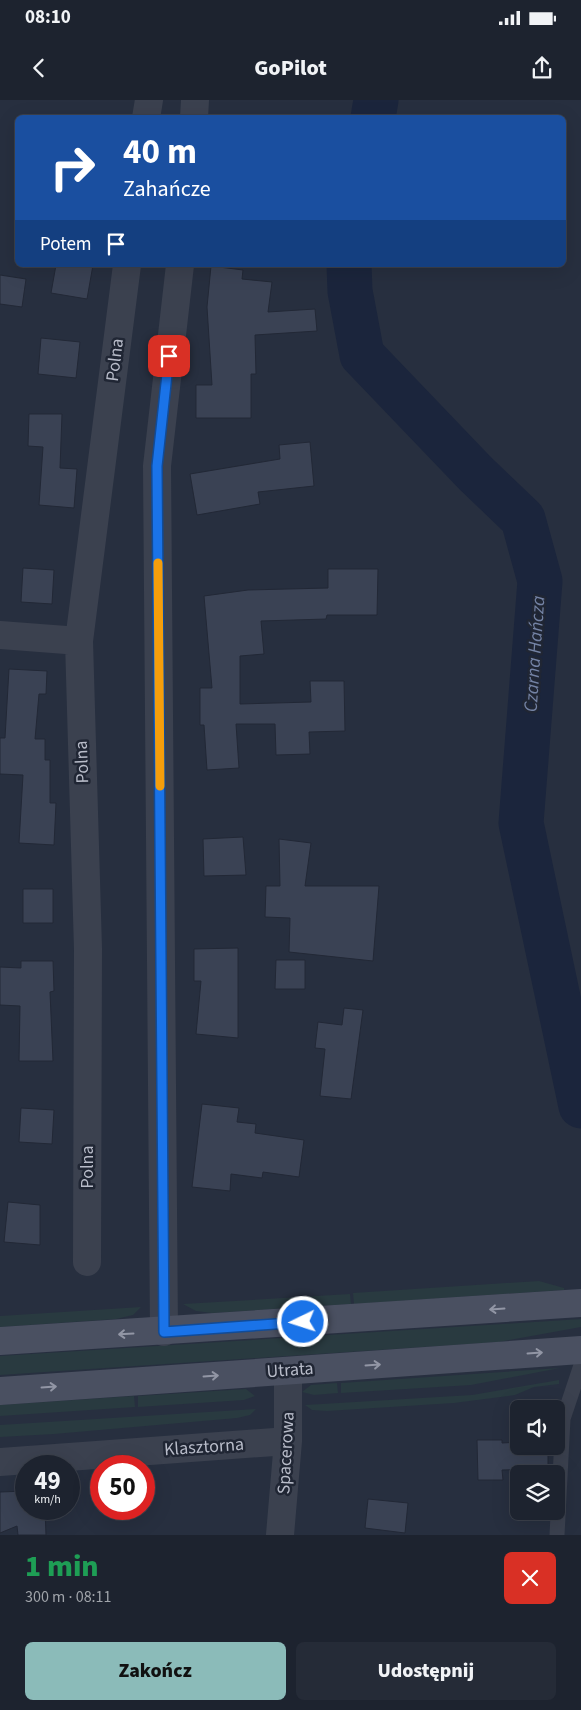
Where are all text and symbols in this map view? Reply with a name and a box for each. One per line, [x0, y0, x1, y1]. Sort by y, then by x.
text: 08:10 [25, 4, 71, 31]
text: GoPilot [254, 52, 327, 84]
icon: back [25, 54, 53, 82]
icon: share [528, 54, 556, 82]
text: 40 m [123, 127, 197, 177]
icon: right [40, 135, 105, 200]
text: Zahańcze [123, 173, 211, 205]
icon: arrive [102, 230, 130, 258]
text: Potem [40, 231, 92, 258]
pin [148, 335, 190, 377]
street label: Polna [100, 337, 130, 383]
icon: arrive [155, 342, 183, 370]
water label: Czarna Hańcza [517, 595, 553, 713]
street label: Polna [69, 740, 95, 784]
street label: Polna [75, 1145, 100, 1189]
position arrow [276, 1295, 328, 1347]
one-way arrow [490, 1304, 506, 1314]
one-way arrow [118, 1330, 134, 1339]
one-way arrow [527, 1349, 543, 1358]
street label: Utrata [266, 1356, 314, 1384]
one-way arrow [365, 1360, 381, 1370]
one-way arrow [202, 1371, 218, 1380]
one-way arrow [40, 1383, 56, 1392]
map controls [510, 1400, 565, 1520]
button: sound [510, 1400, 565, 1455]
street label: Spacerowa [271, 1411, 301, 1495]
street label: Klasztorna [163, 1432, 245, 1462]
speed limit sign: 50 [90, 1455, 155, 1520]
text: 49 [34, 1463, 61, 1499]
button: layers [510, 1465, 565, 1520]
text: km/h [34, 1491, 61, 1508]
text: 1 min [25, 1545, 99, 1588]
button: close [504, 1552, 556, 1604]
text: 300 m · 08:11 [25, 1586, 112, 1608]
button: Zakończ [25, 1642, 286, 1700]
button: Udostępnij [296, 1642, 556, 1700]

